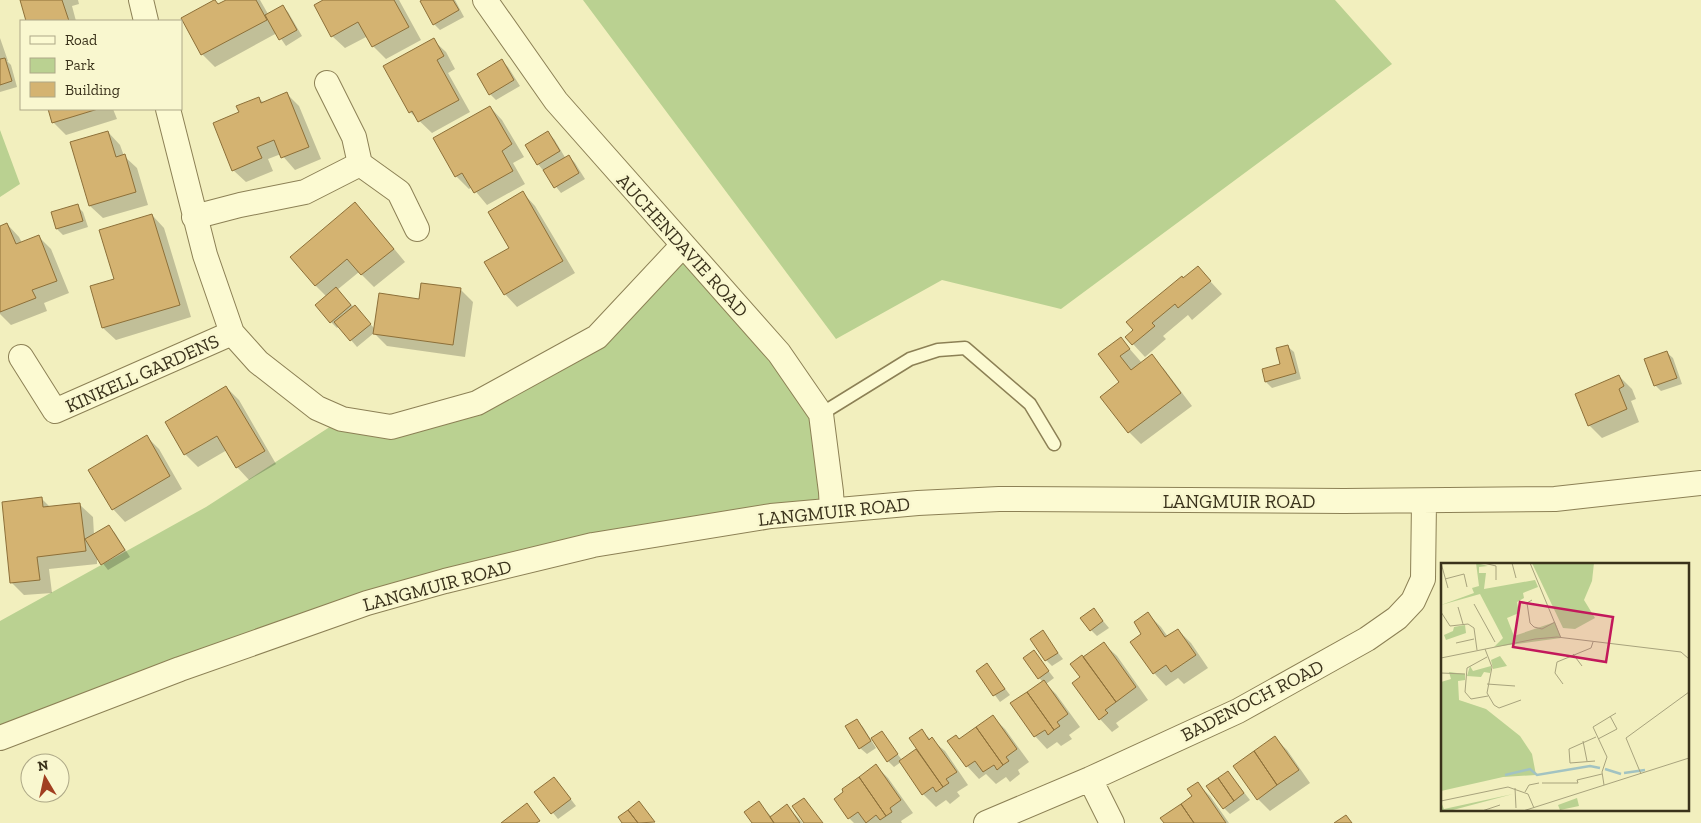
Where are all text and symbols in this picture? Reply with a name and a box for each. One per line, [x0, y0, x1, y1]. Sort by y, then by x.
legend [20, 20, 182, 110]
text: Road [65, 31, 98, 49]
text: Park [65, 56, 95, 74]
text: Building [65, 81, 120, 99]
street label: AUCHENDAVIE ROAD [612, 169, 753, 322]
street label: KINKELL GARDENS [62, 329, 223, 418]
street label: LANGMUIR ROAD [1163, 490, 1315, 513]
street label: LANGMUIR ROAD [757, 492, 911, 531]
street label: LANGMUIR ROAD [360, 555, 514, 616]
inset map [1441, 563, 1688, 810]
street label: BADENOCH ROAD [1177, 655, 1327, 746]
north arrow [20, 753, 70, 803]
text: N [36, 756, 50, 775]

